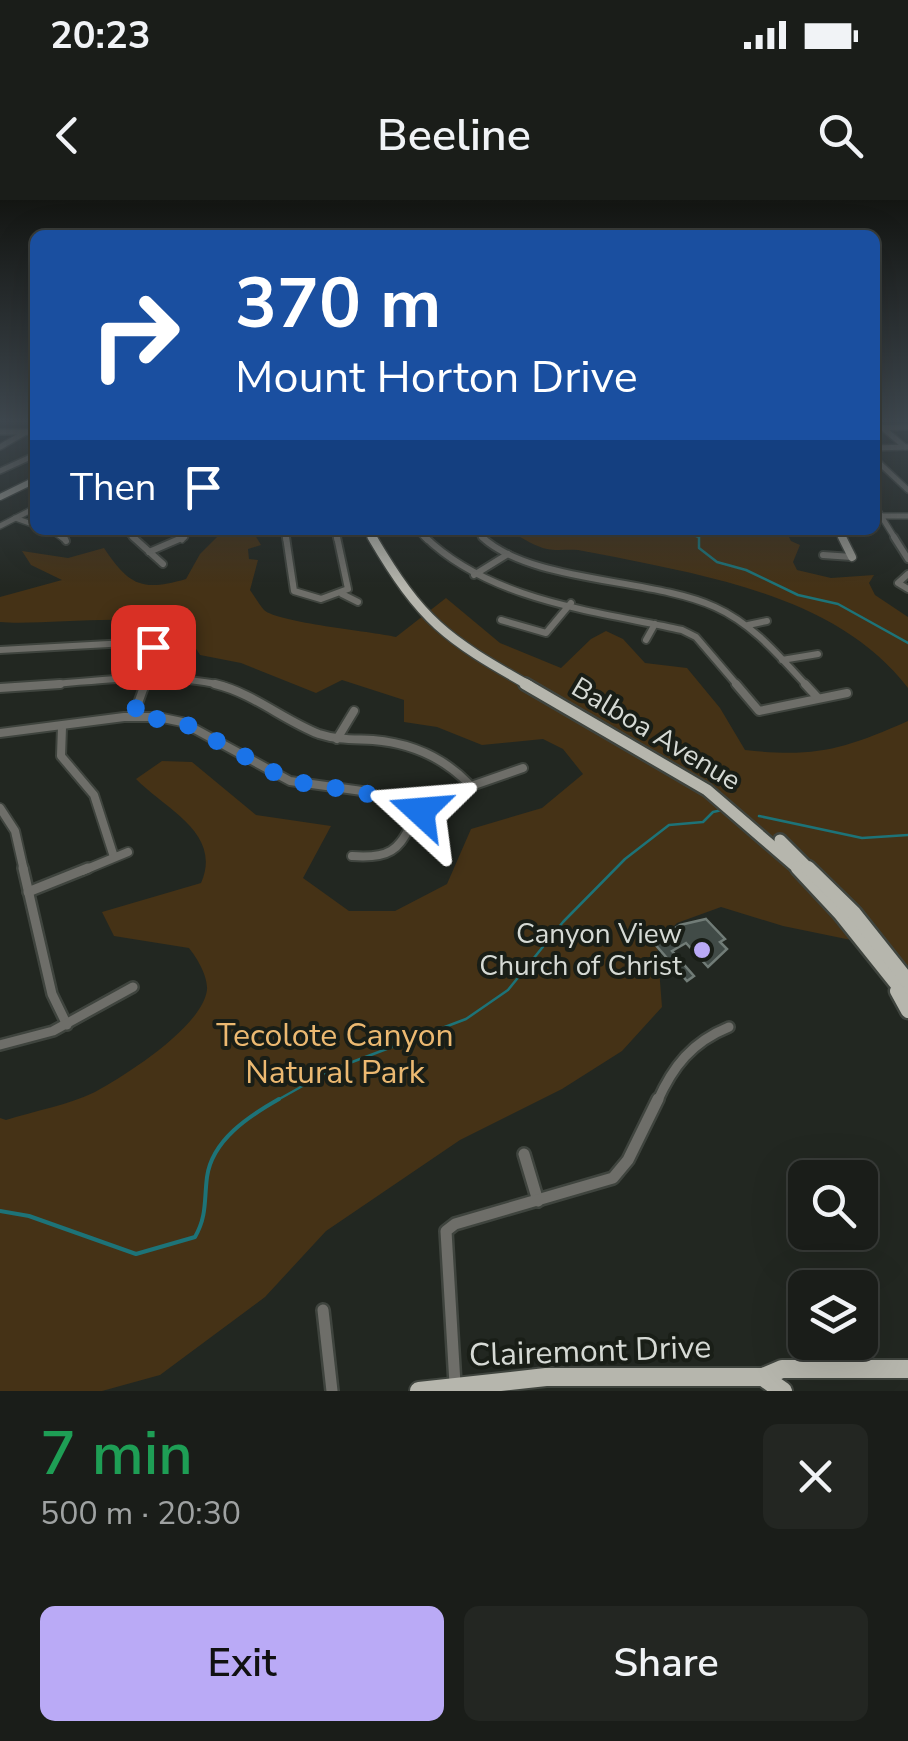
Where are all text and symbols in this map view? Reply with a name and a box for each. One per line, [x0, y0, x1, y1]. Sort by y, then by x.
text: 20:23 [50, 10, 151, 61]
text: Beeline [377, 105, 531, 166]
icon: back [40, 108, 95, 163]
icon: search [813, 108, 868, 163]
text: 370 m [235, 256, 441, 352]
icon: right [70, 270, 200, 400]
text: Mount Horton Drive [235, 347, 638, 408]
icon: arrive [176, 460, 231, 515]
text: Then [70, 462, 156, 513]
pin [111, 605, 196, 690]
icon: arrive [126, 620, 181, 675]
street label: Balboa Avenue [564, 668, 748, 800]
position arrow [368, 759, 472, 863]
place label: Canyon View Church of Christ [479, 915, 682, 985]
marker: Canyon View Church of Christ [691, 939, 713, 961]
park label: Tecolote Canyon Natural Park [216, 1014, 454, 1094]
map controls [788, 1160, 878, 1360]
button: search [788, 1160, 878, 1250]
button: layers [788, 1270, 878, 1360]
street label: Clairemont Drive [468, 1325, 712, 1377]
text: 7 min [40, 1413, 193, 1495]
button: close [763, 1424, 868, 1529]
text: 500 m · 20:30 [40, 1492, 241, 1535]
button: Exit [40, 1606, 444, 1721]
button: Share [464, 1606, 868, 1721]

